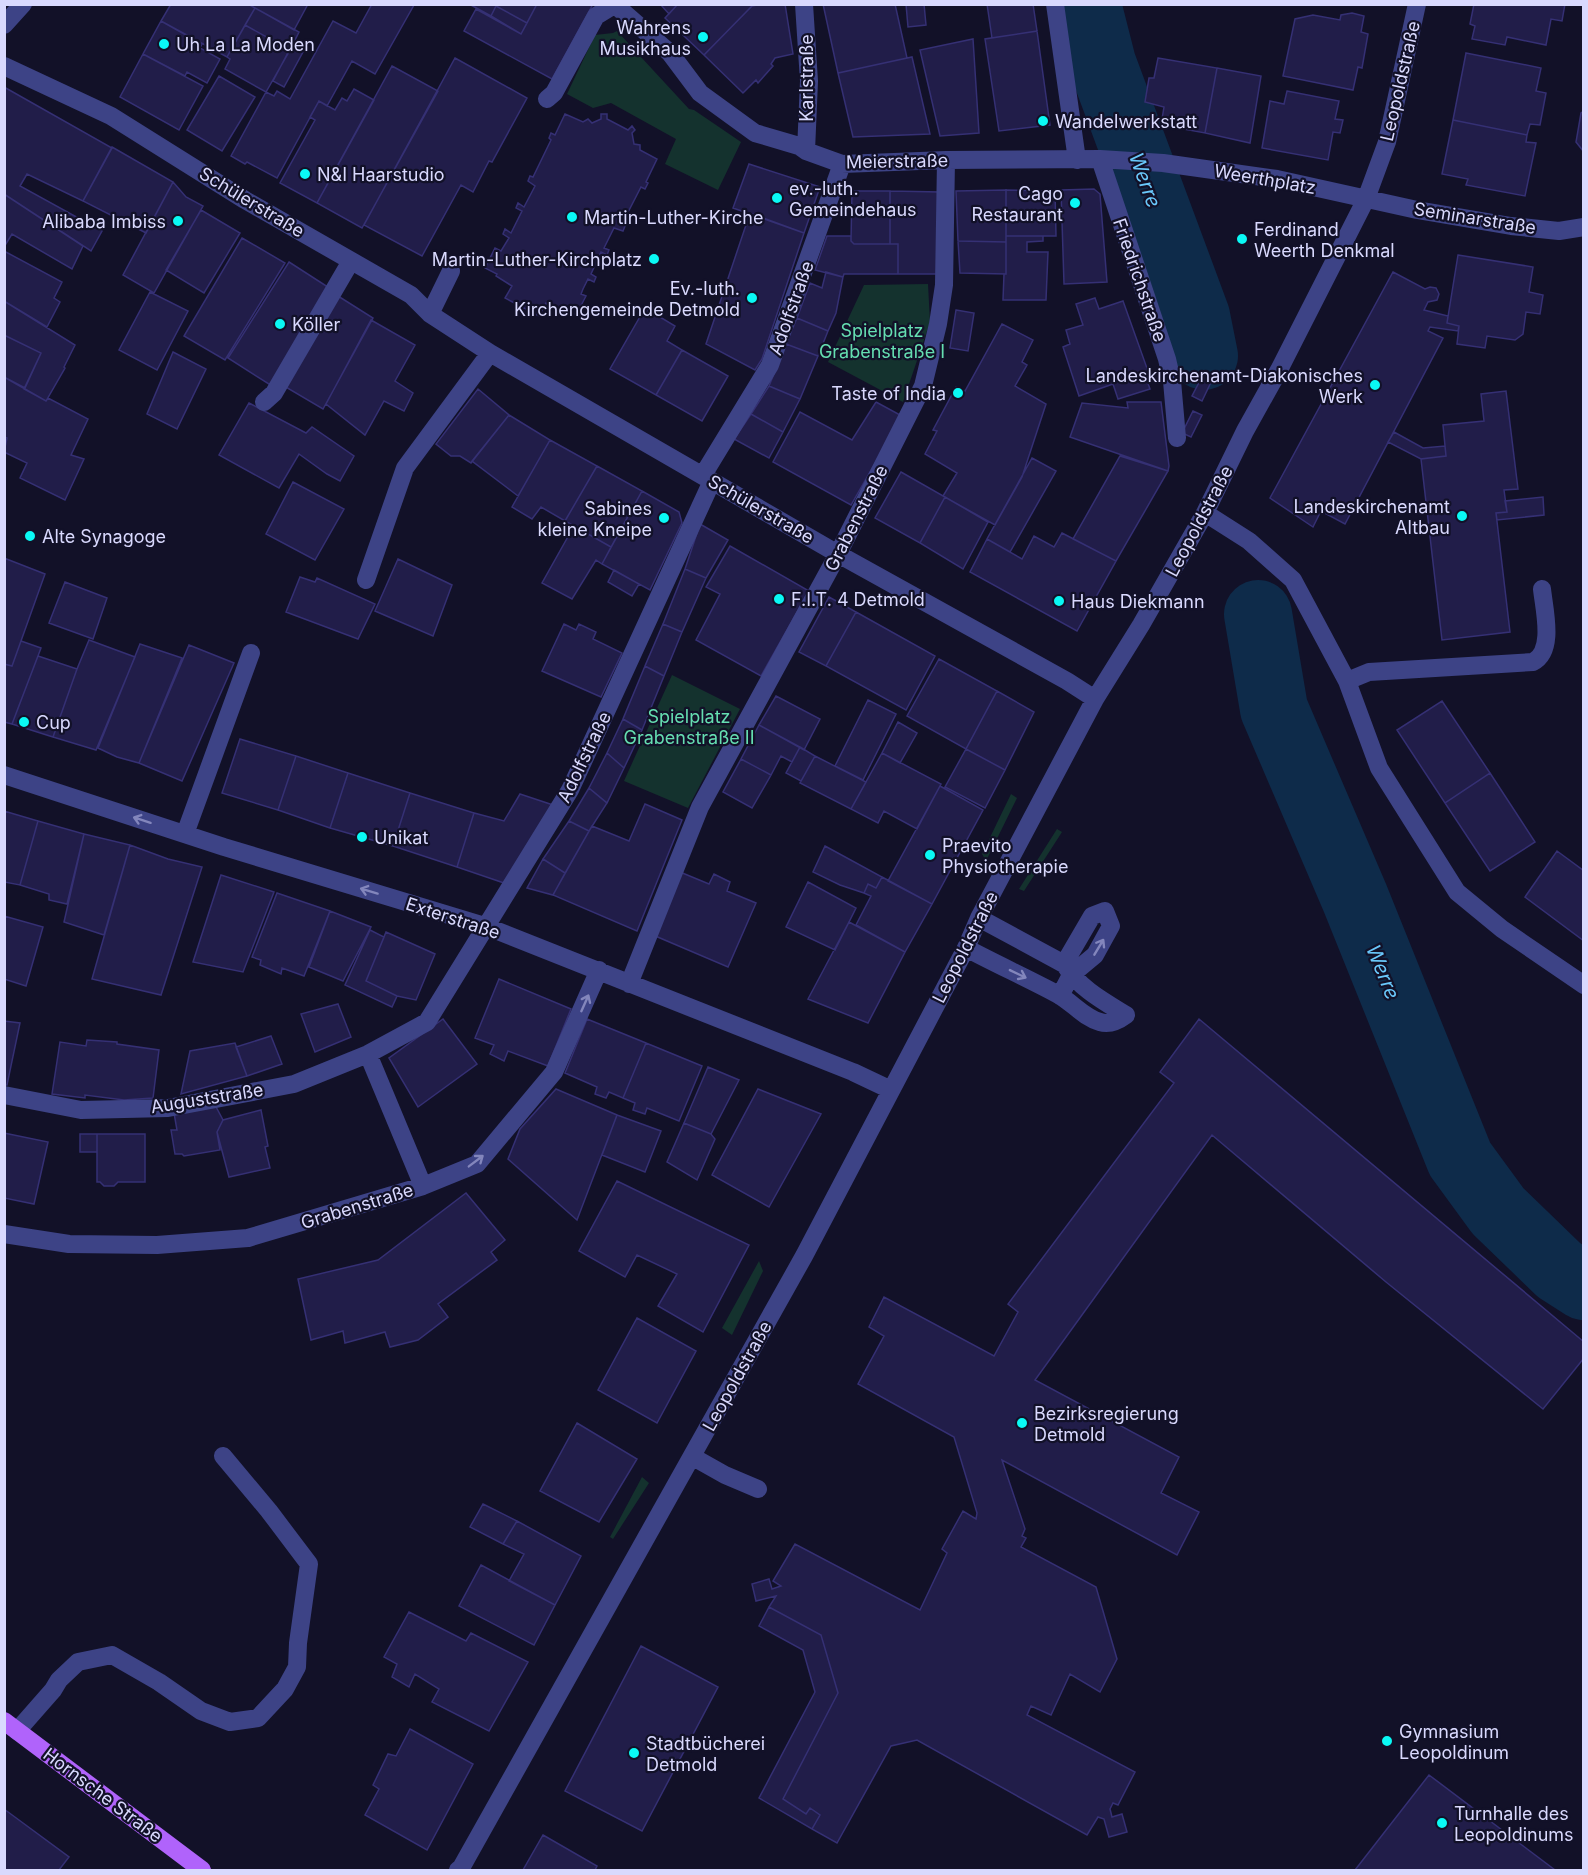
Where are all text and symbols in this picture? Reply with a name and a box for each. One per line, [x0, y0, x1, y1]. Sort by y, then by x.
place label: Wahrens Musikhaus [599, 17, 691, 59]
street label: Leopoldstraße [1376, 19, 1424, 143]
marker: Wahrens Musikhaus [696, 30, 710, 44]
place label: Uh La La Moden [176, 34, 315, 55]
street label: Karlstraße [796, 34, 817, 122]
marker: Uh La La Moden [157, 37, 171, 51]
place label: Wandelwerkstatt [1055, 111, 1197, 132]
marker: Wandelwerkstatt [1036, 114, 1050, 128]
water label: Werre [1124, 149, 1166, 211]
street label: Meierstraße [846, 150, 948, 172]
street label: Weerthplatz [1213, 160, 1317, 198]
street label: Schülerstraße [196, 162, 308, 242]
place label: N&I Haarstudio [317, 164, 445, 185]
marker: N&I Haarstudio [298, 167, 312, 181]
place label: ev.-luth. Gemeindehaus [789, 178, 917, 220]
place label: Cago Restaurant [972, 183, 1063, 225]
marker: ev.-luth. Gemeindehaus [770, 191, 784, 205]
marker: Cago Restaurant [1068, 196, 1082, 210]
street label: Seminarstraße [1412, 198, 1538, 238]
place label: Martin-Luther-Kirche [584, 207, 763, 228]
marker: Martin-Luther-Kirche [565, 210, 579, 224]
place label: Alibaba Imbiss [42, 211, 166, 232]
marker: Alibaba Imbiss [171, 214, 185, 228]
street label: Friedrichstraße [1109, 215, 1171, 345]
place label: Ferdinand Weerth Denkmal [1254, 219, 1395, 261]
marker: Ferdinand Weerth Denkmal [1235, 232, 1249, 246]
place label: Martin-Luther-Kirchplatz [432, 249, 642, 270]
marker: Martin-Luther-Kirchplatz [647, 252, 661, 266]
street label: Adolfstraße [764, 258, 818, 358]
place label: Ev.-luth. Kirchengemeinde Detmold [514, 278, 740, 320]
marker: Ev.-luth. Kirchengemeinde Detmold [745, 291, 759, 305]
place label: Köller [292, 314, 340, 335]
marker: Köller [273, 317, 287, 331]
park label: Spielplatz Grabenstraße I [819, 320, 945, 362]
place label: Landeskirchenamt-Diakonisches Werk [1085, 365, 1363, 407]
marker: Landeskirchenamt-Diakonisches Werk [1368, 378, 1382, 392]
place label: Taste of India [831, 383, 946, 404]
marker: Taste of India [951, 386, 965, 400]
street label: Grabenstraße [820, 461, 892, 575]
street label: Leopoldstraße [1161, 462, 1237, 580]
street label: Schülerstraße [704, 470, 818, 548]
place label: Landeskirchenamt Altbau [1294, 496, 1450, 538]
place label: Sabines kleine Kneipe [538, 498, 652, 540]
marker: Landeskirchenamt Altbau [1455, 509, 1469, 523]
marker: Sabines kleine Kneipe [657, 511, 671, 525]
place label: Alte Synagoge [42, 526, 166, 547]
marker: Alte Synagoge [23, 529, 37, 543]
place label: F.I.T. 4 Detmold [791, 589, 925, 610]
place label: Haus Diekmann [1071, 591, 1205, 612]
marker: F.I.T. 4 Detmold [772, 592, 786, 606]
marker: Haus Diekmann [1052, 594, 1066, 608]
park label: Spielplatz Grabenstraße II [623, 706, 755, 748]
street label: Adolfstraße [553, 708, 615, 806]
place label: Cup [36, 712, 71, 733]
marker: Cup [17, 715, 31, 729]
one-way arrow [133, 814, 152, 825]
place label: Unikat [374, 827, 428, 848]
marker: Unikat [355, 830, 369, 844]
place label: Praevito Physiotherapie [942, 835, 1068, 877]
marker: Praevito Physiotherapie [923, 848, 937, 862]
one-way arrow [359, 885, 378, 896]
street label: Leopoldstraße [928, 888, 1002, 1006]
street label: Exterstraße [403, 893, 503, 943]
one-way arrow [1093, 939, 1105, 956]
water label: Werre [1361, 941, 1405, 1003]
one-way arrow [1008, 969, 1026, 981]
one-way arrow [580, 994, 591, 1012]
street label: Auguststraße [149, 1079, 265, 1117]
one-way arrow [468, 1155, 484, 1168]
street label: Grabenstraße [298, 1179, 416, 1233]
street label: Leopoldstraße [698, 1317, 776, 1435]
place label: Bezirksregierung Detmold [1034, 1403, 1179, 1445]
marker: Bezirksregierung Detmold [1015, 1416, 1029, 1430]
place label: Gymnasium Leopoldinum [1399, 1721, 1509, 1763]
place label: Stadtbücherei Detmold [646, 1733, 765, 1775]
marker: Gymnasium Leopoldinum [1380, 1734, 1394, 1748]
street label: Hornsche Straße [39, 1743, 167, 1847]
marker: Stadtbücherei Detmold [627, 1746, 641, 1760]
place label: Turnhalle des Leopoldinums [1454, 1803, 1574, 1845]
marker: Turnhalle des Leopoldinums [1435, 1816, 1449, 1830]

